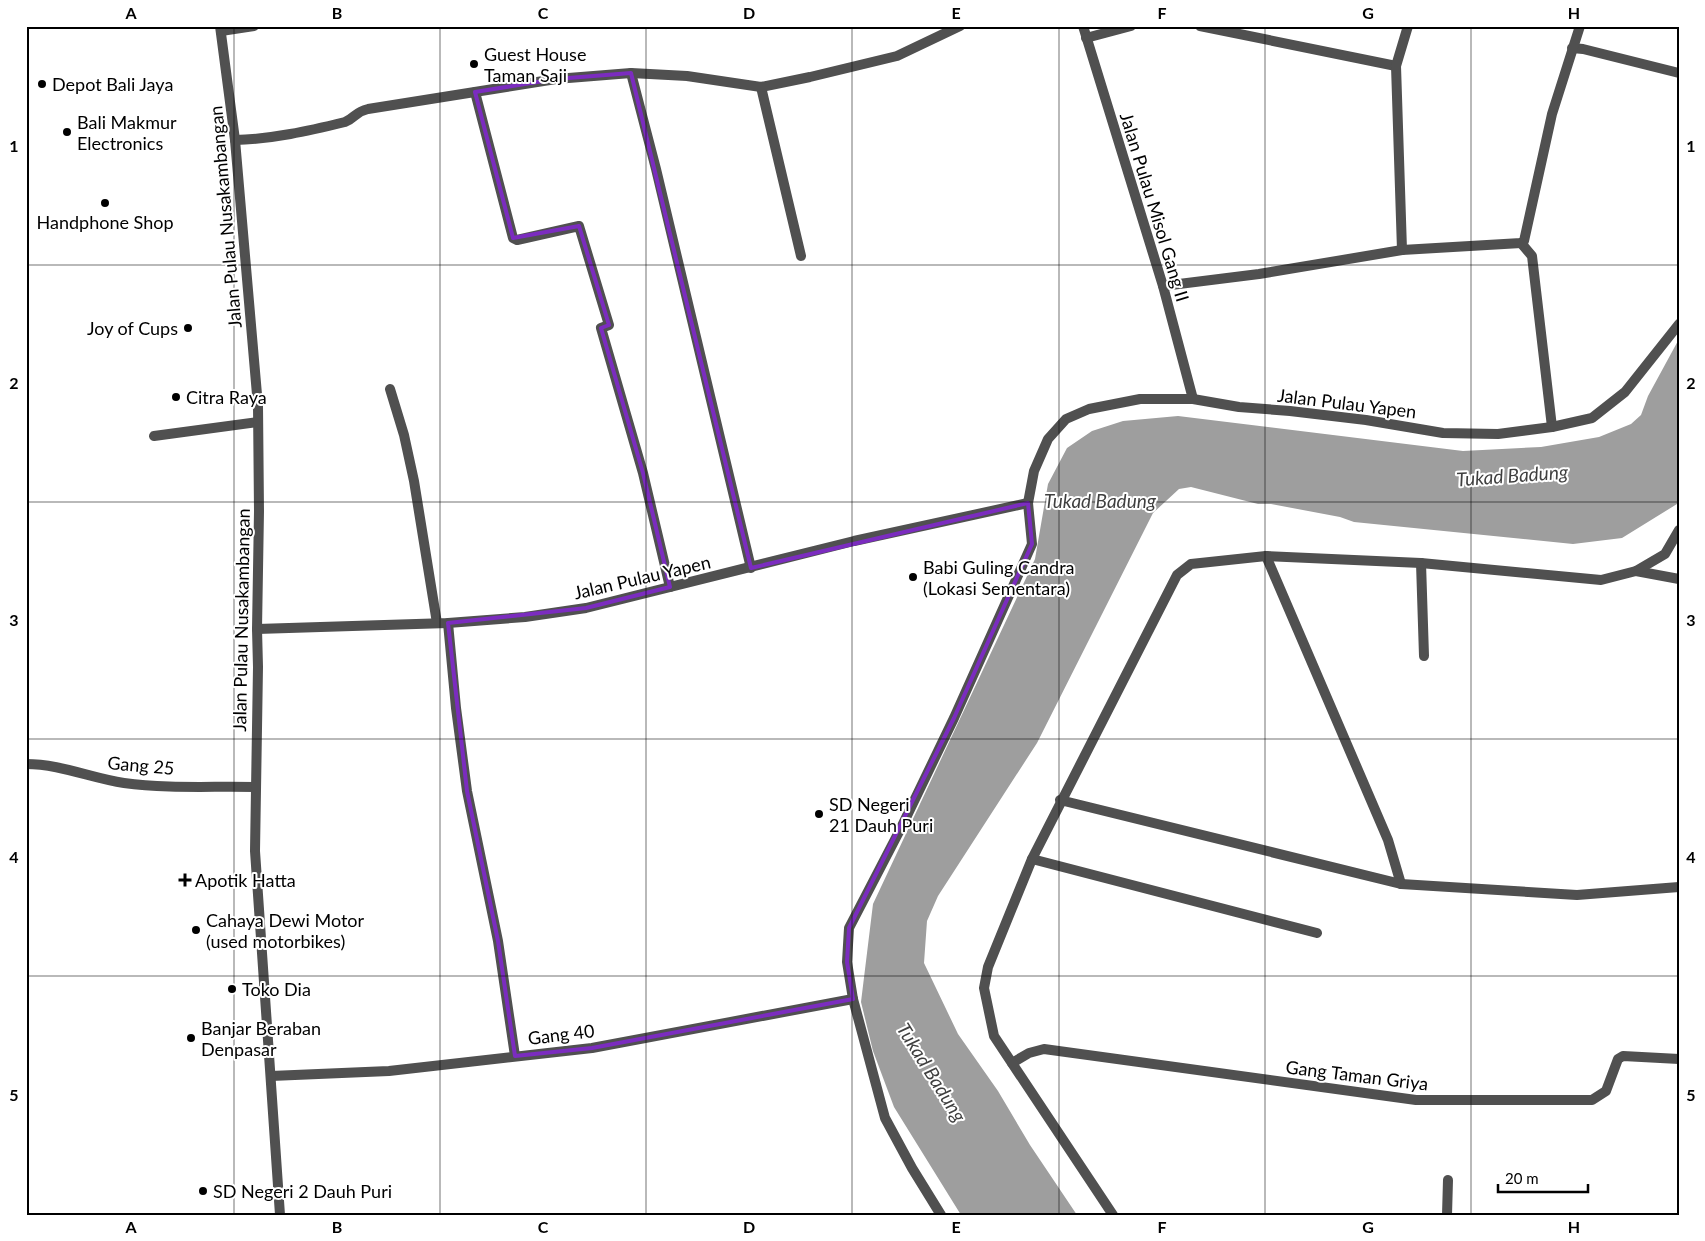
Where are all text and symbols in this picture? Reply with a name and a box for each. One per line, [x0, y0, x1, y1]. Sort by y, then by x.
text: A [124, 3, 137, 22]
text: B [332, 3, 342, 22]
text: C [538, 3, 549, 22]
text: D [743, 3, 755, 22]
text: E [951, 3, 961, 22]
text: F [1157, 3, 1167, 22]
text: G [1362, 3, 1374, 22]
text: H [1568, 3, 1580, 22]
place label: Guest House Taman Saji [484, 43, 586, 86]
marker: Guest House Taman Saji [468, 58, 480, 70]
place label: Depot Bali Jaya [52, 73, 173, 95]
marker: Depot Bali Jaya [36, 78, 48, 90]
street label: Jalan Pulau Nusakambangan [204, 105, 246, 329]
street label: Jalan Pulau Misol Gang II [1116, 110, 1194, 304]
place label: Bali Makmur Electronics [77, 111, 177, 154]
marker: Bali Makmur Electronics [61, 126, 73, 138]
text: 1 [9, 136, 19, 155]
text: 1 [1686, 136, 1696, 155]
marker: Handphone Shop [99, 197, 111, 209]
place label: Handphone Shop [37, 211, 174, 233]
place label: Joy of Cups [87, 317, 178, 339]
marker: Joy of Cups [182, 322, 194, 334]
text: 2 [9, 373, 19, 392]
text: 2 [1686, 373, 1696, 392]
street label: Jalan Pulau Yapen [1276, 384, 1418, 422]
place label: Citra Raya [186, 386, 267, 408]
marker: Citra Raya [170, 391, 182, 403]
water label: Tukad Badung [1455, 460, 1569, 490]
water label: Tukad Badung [1044, 489, 1157, 512]
street label: Jalan Pulau Nusakambangan [228, 508, 254, 732]
street label: Jalan Pulau Yapen [571, 551, 713, 603]
place label: Babi Guling Candra (Lokasi Sementara) [923, 556, 1075, 599]
marker: Babi Guling Candra (Lokasi Sementara) [907, 571, 919, 583]
text: 3 [9, 610, 19, 629]
text: 3 [1686, 610, 1696, 629]
street label: Gang 25 [107, 751, 175, 779]
place label: SD Negeri 21 Dauh Puri [829, 793, 933, 836]
marker: SD Negeri 21 Dauh Puri [813, 808, 825, 820]
text: 4 [9, 847, 19, 866]
text: 4 [1686, 847, 1696, 866]
place label: Apotik Hatta [195, 869, 296, 891]
marker: Apotik Hatta [179, 874, 191, 886]
place label: Cahaya Dewi Motor (used motorbikes) [206, 909, 365, 952]
marker: Cahaya Dewi Motor (used motorbikes) [190, 924, 202, 936]
place label: Toko Dia [242, 978, 311, 1000]
marker: Toko Dia [226, 983, 238, 995]
place label: Banjar Beraban Denpasar [201, 1017, 321, 1060]
water label: Tukad Badung [893, 1018, 972, 1126]
street label: Gang 40 [526, 1019, 596, 1049]
marker: Banjar Beraban Denpasar [185, 1032, 197, 1044]
street label: Gang Taman Griya [1285, 1055, 1429, 1095]
text: 5 [9, 1085, 19, 1104]
text: 5 [1686, 1085, 1696, 1104]
scale bar [1498, 1161, 1588, 1193]
text: 20 m [1505, 1169, 1539, 1187]
place label: SD Negeri 2 Dauh Puri [213, 1180, 392, 1202]
marker: SD Negeri 2 Dauh Puri [197, 1185, 209, 1197]
text: A [124, 1217, 137, 1236]
text: B [332, 1217, 342, 1236]
text: C [538, 1217, 549, 1236]
text: D [743, 1217, 755, 1236]
text: E [951, 1217, 961, 1236]
text: F [1157, 1217, 1167, 1236]
text: G [1362, 1217, 1374, 1236]
text: H [1568, 1217, 1580, 1236]

